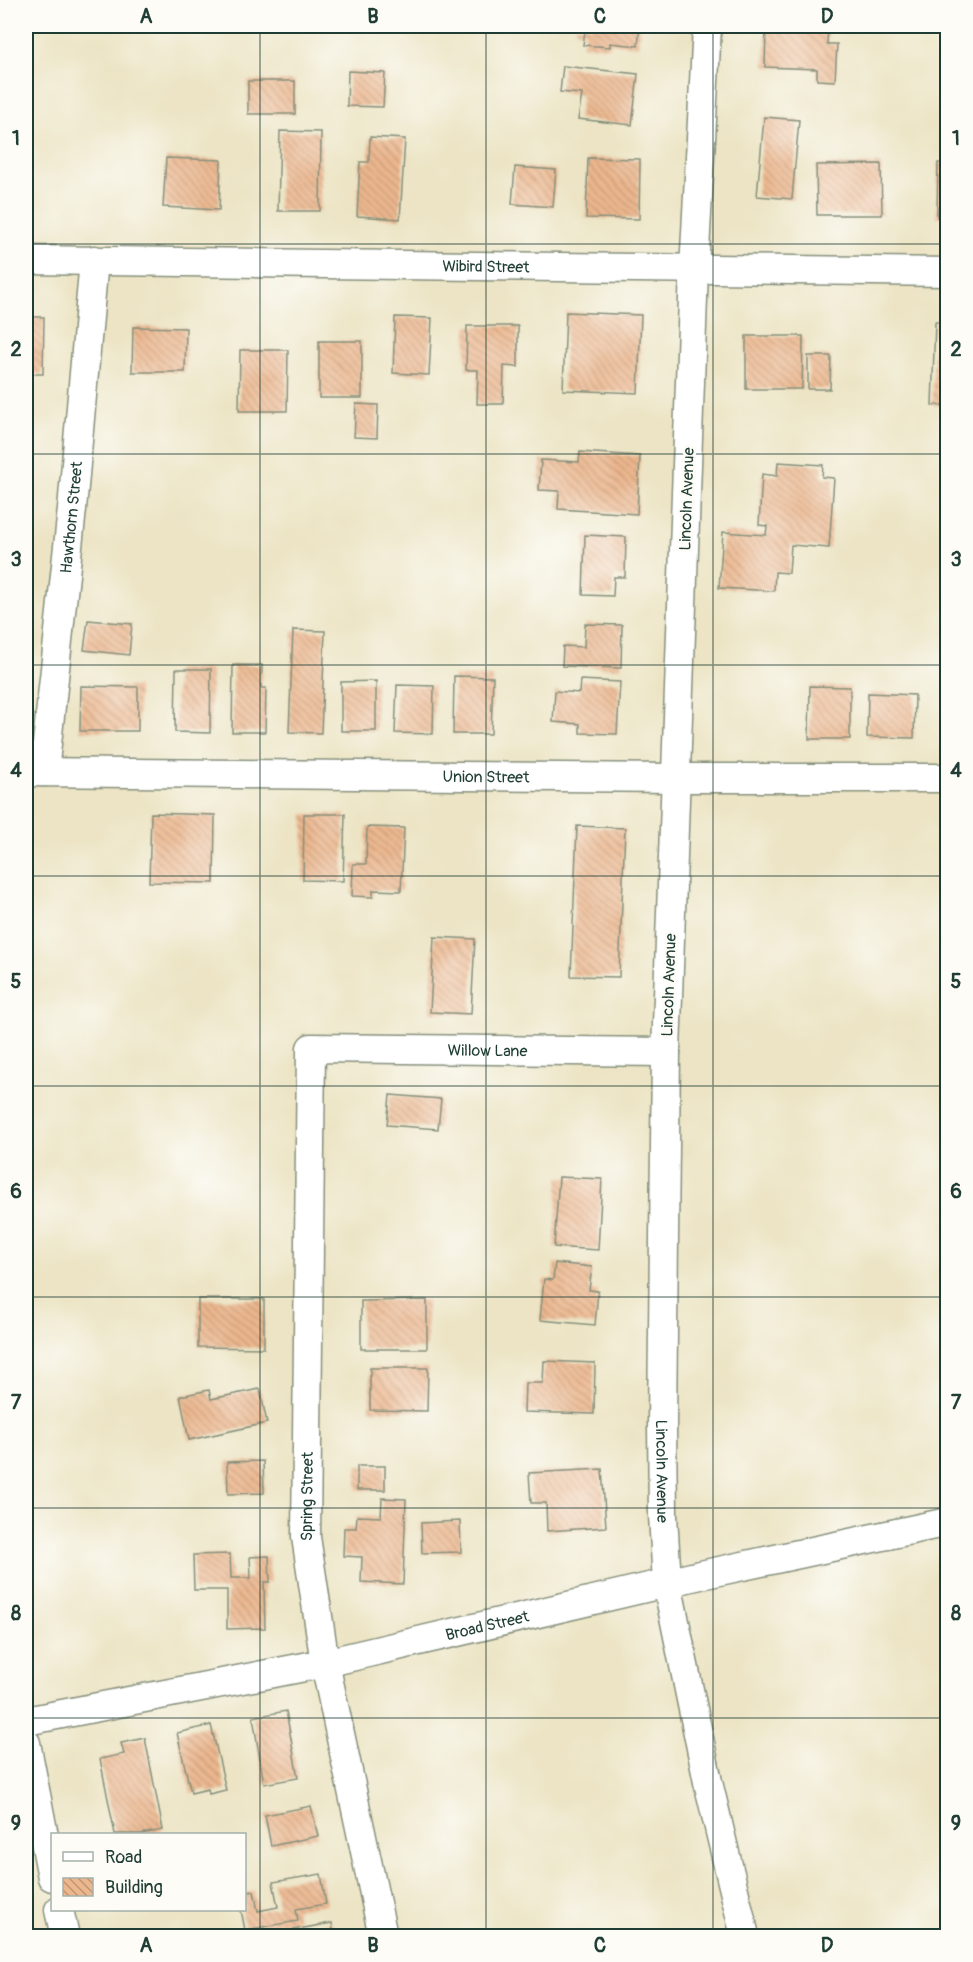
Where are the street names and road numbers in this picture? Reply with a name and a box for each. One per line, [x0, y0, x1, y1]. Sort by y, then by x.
street label: Wibird Street [442, 256, 530, 278]
street label: Lincoln Avenue [675, 447, 699, 551]
street label: Hawthorn Street [56, 460, 87, 575]
street label: Union Street [442, 767, 530, 788]
street label: Lincoln Avenue [657, 933, 681, 1037]
street label: Willow Lane [447, 1041, 528, 1061]
street label: Lincoln Avenue [651, 1419, 672, 1523]
street label: Spring Street [297, 1451, 318, 1541]
street label: Broad Street [443, 1606, 532, 1645]

